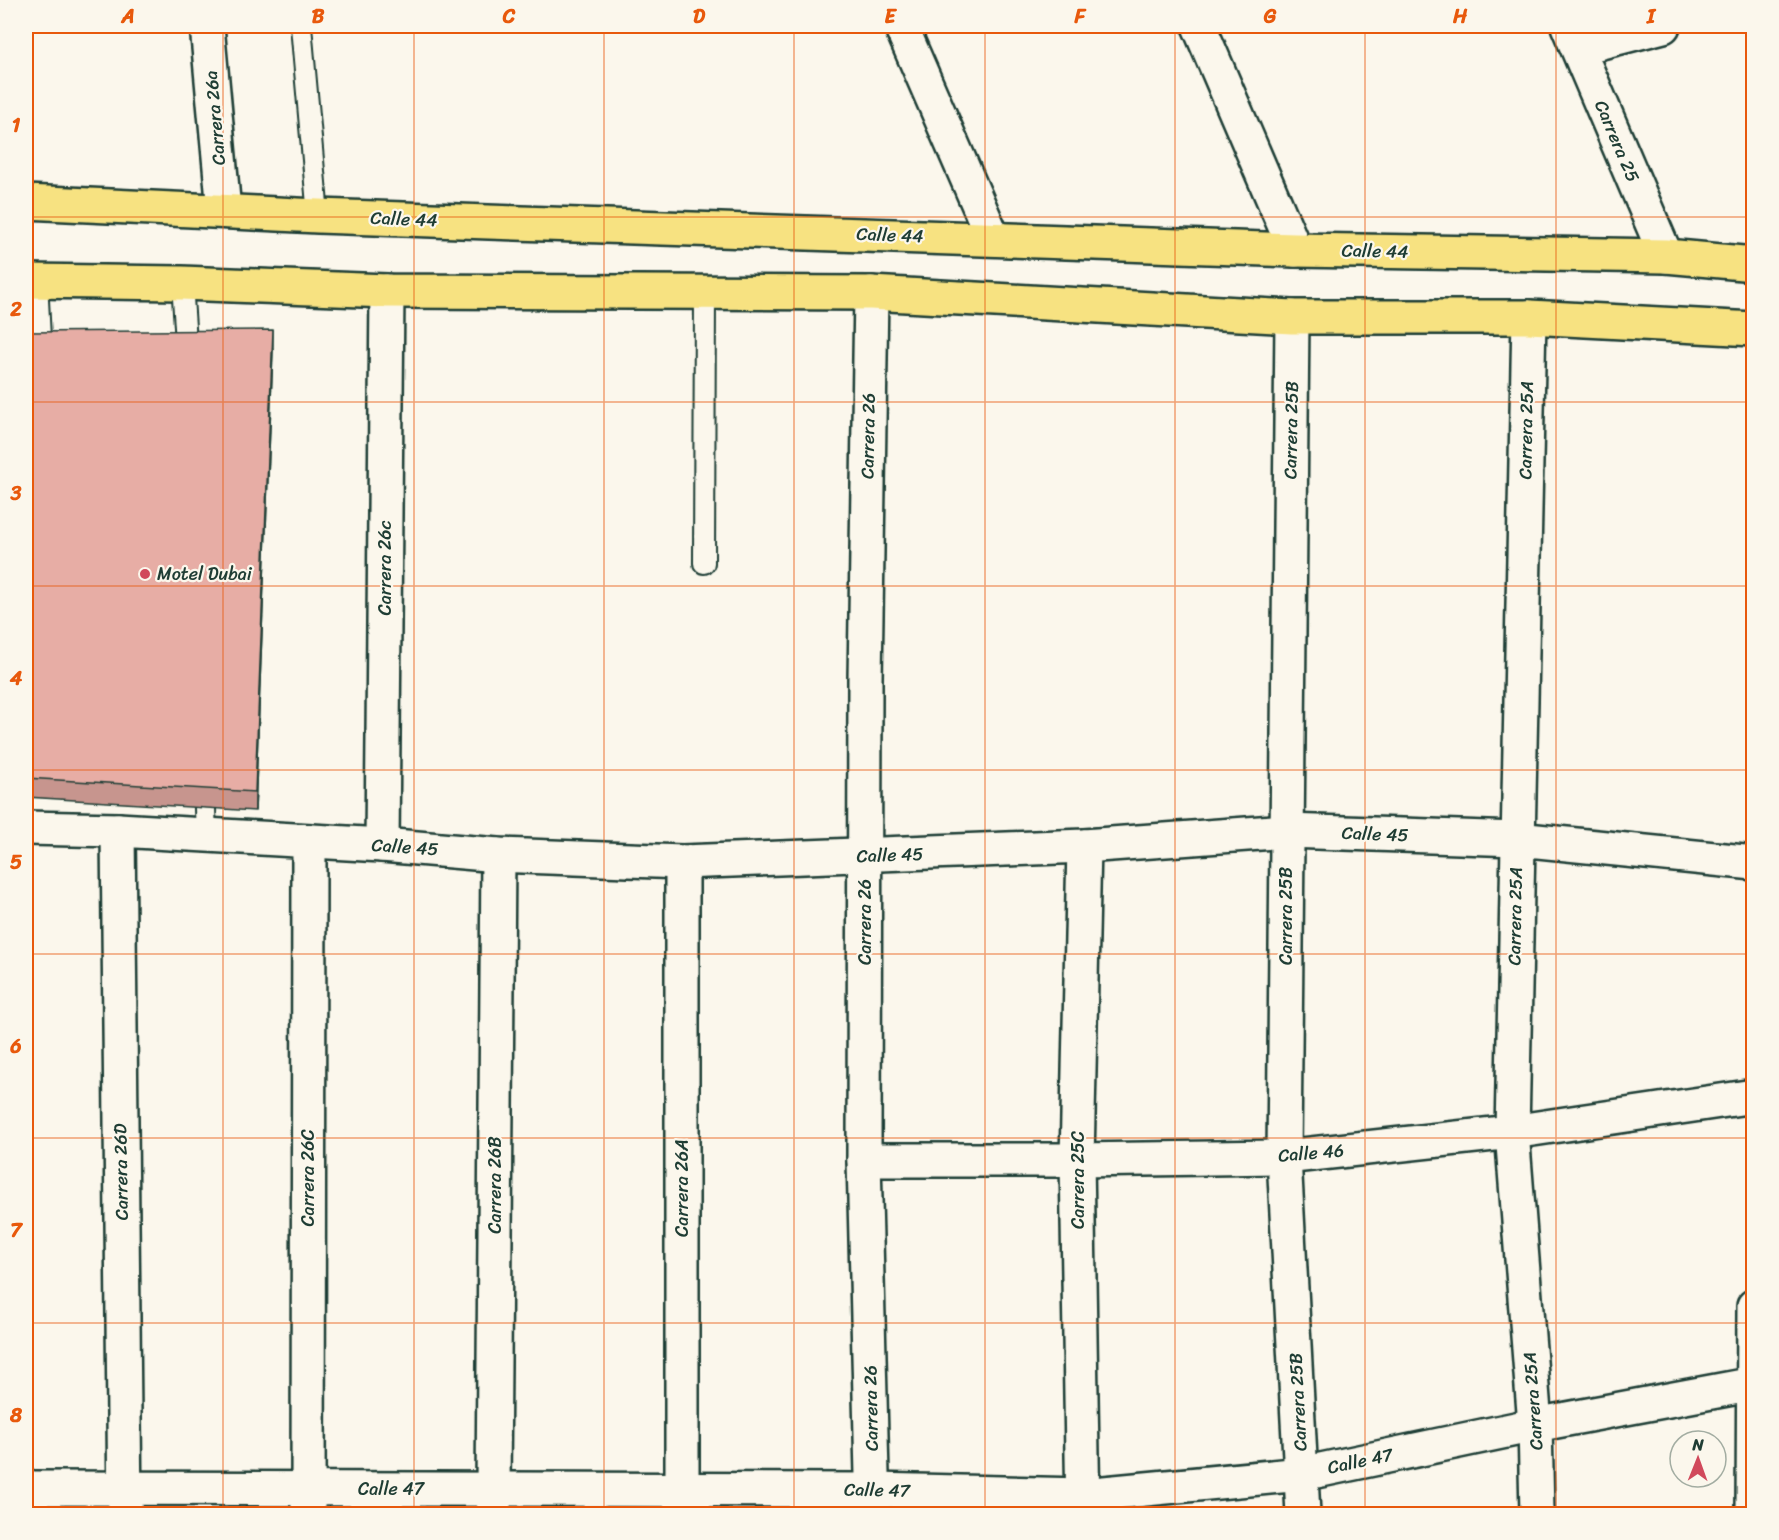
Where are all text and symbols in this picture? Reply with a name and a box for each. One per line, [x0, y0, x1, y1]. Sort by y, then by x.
text: A [120, 0, 135, 34]
text: B [312, 0, 325, 34]
text: C [502, 0, 516, 34]
text: D [693, 0, 706, 34]
text: E [884, 0, 897, 34]
text: F [1074, 0, 1087, 34]
text: G [1263, 0, 1277, 34]
text: H [1452, 0, 1468, 34]
text: I [1646, 0, 1657, 34]
street label: Carrera 26a [195, 69, 235, 167]
street label: Carrera 25 [1585, 95, 1649, 187]
text: 1 [12, 108, 21, 143]
street label: Calle 44 [370, 202, 438, 236]
street label: Calle 44 [856, 218, 924, 252]
street label: Calle 44 [1341, 234, 1409, 268]
text: 2 [9, 292, 22, 327]
street label: Carrera 25A [1509, 380, 1543, 480]
street label: Carrera 25B [1274, 381, 1308, 479]
street label: Carrera 26 [851, 393, 885, 479]
text: 3 [10, 476, 22, 511]
street label: Carrera 26c [369, 520, 401, 615]
place label: Motel Dubai [157, 558, 253, 590]
marker: Motel Dubai [138, 567, 152, 581]
text: 4 [9, 661, 23, 696]
street label: Calle 45 [1341, 817, 1409, 851]
street label: Calle 45 [371, 829, 439, 865]
street label: Calle 45 [856, 838, 924, 872]
text: 5 [10, 845, 22, 880]
street label: Carrera 25A [1498, 866, 1532, 966]
street label: Carrera 25B [1270, 867, 1302, 965]
street label: Carrera 26 [849, 879, 881, 965]
text: 6 [9, 1029, 22, 1064]
street label: Carrera 26D [104, 1123, 138, 1221]
street label: Carrera 26C [292, 1129, 324, 1227]
street label: Carrera 25C [1062, 1130, 1094, 1229]
street label: Calle 46 [1277, 1134, 1345, 1172]
street label: Carrera 26B [479, 1136, 511, 1234]
street label: Carrera 26A [666, 1139, 698, 1237]
text: 7 [10, 1213, 23, 1248]
street label: Carrera 25A [1514, 1351, 1552, 1451]
street label: Carrera 25B [1279, 1352, 1317, 1452]
street label: Carrera 26 [854, 1365, 888, 1451]
text: 8 [9, 1398, 23, 1433]
north arrow [1668, 1429, 1728, 1489]
text: N [1691, 1430, 1705, 1459]
street label: Calle 47 [1324, 1438, 1397, 1484]
street label: Calle 47 [358, 1473, 426, 1505]
street label: Calle 47 [844, 1473, 912, 1507]

